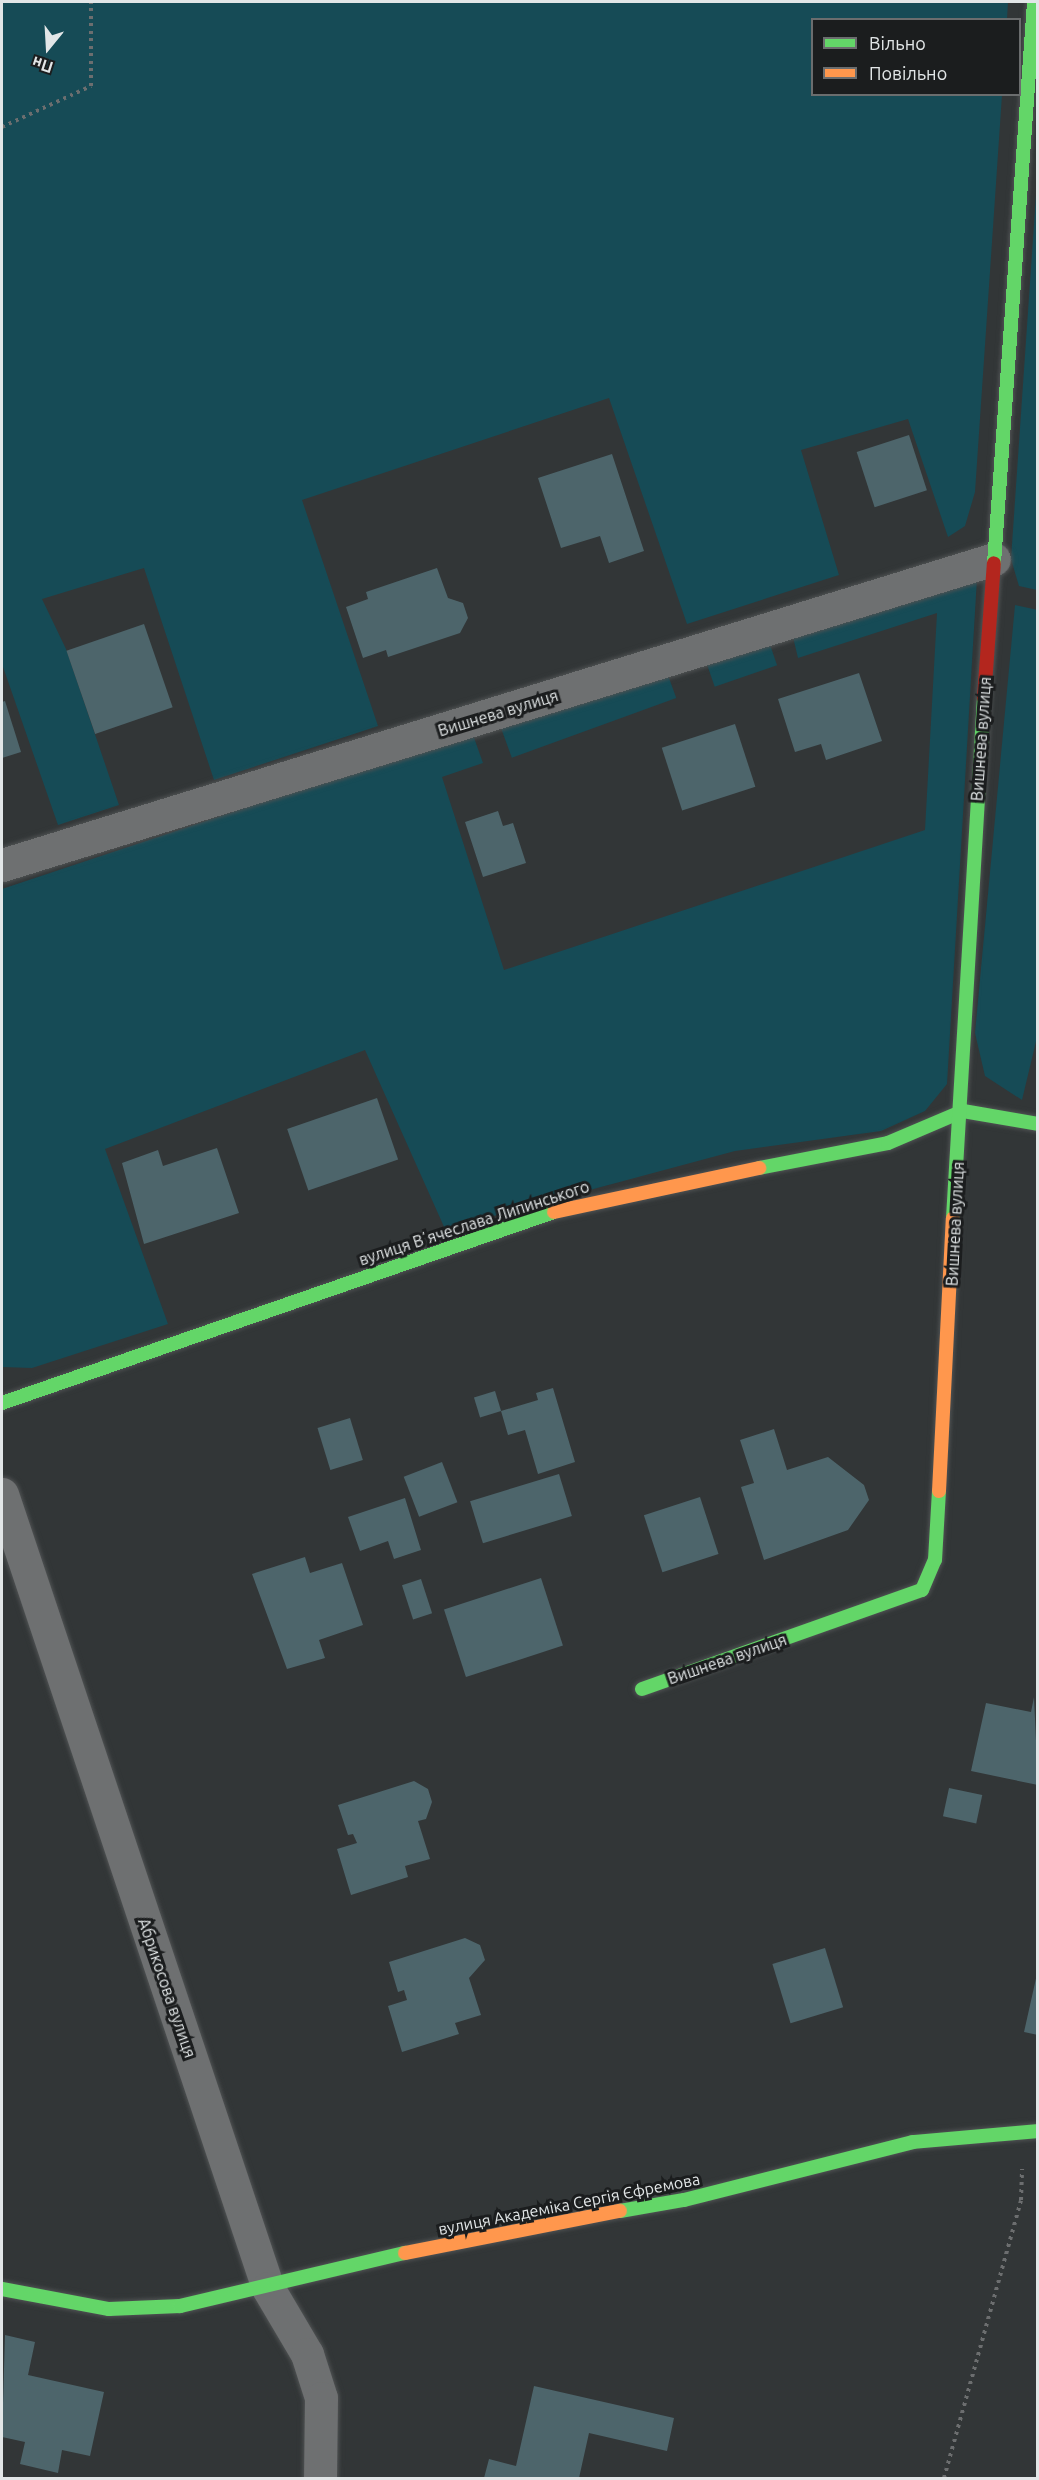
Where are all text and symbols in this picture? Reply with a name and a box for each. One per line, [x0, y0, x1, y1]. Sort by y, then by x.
north arrow [18, 18, 78, 78]
legend [811, 18, 1021, 96]
text: Вільно [869, 33, 926, 53]
text: Пн [30, 53, 55, 77]
text: Повільно [869, 63, 947, 83]
street label: Вишнева вулиця [967, 676, 995, 802]
street label: Вишнева вулиця [436, 686, 560, 740]
street label: Вишнева вулиця [942, 1161, 968, 1287]
street label: вулиця Вʼячеслава Липинського [356, 1177, 592, 1269]
street label: Вишнева вулиця [665, 1630, 789, 1688]
street label: Абрикосова вулиця [134, 1916, 200, 2060]
street label: вулиця Академіка Сергія Єфремова [436, 2169, 702, 2239]

